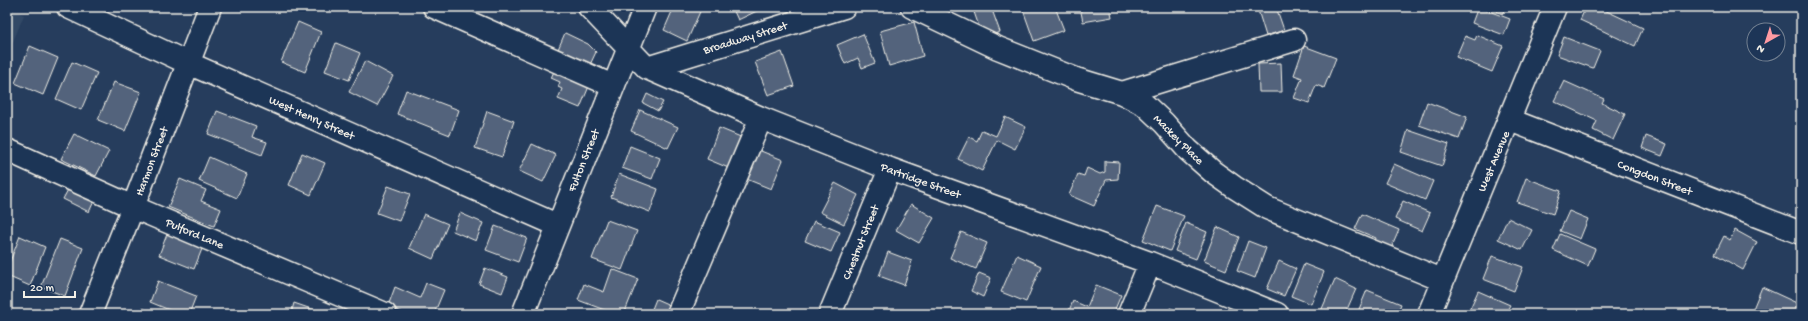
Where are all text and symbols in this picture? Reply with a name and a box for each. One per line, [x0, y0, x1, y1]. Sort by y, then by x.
street label: Broadway Street [701, 19, 790, 59]
north arrow [1746, 22, 1786, 62]
text: N [1754, 41, 1768, 55]
street label: West Henry Street [266, 94, 357, 144]
street label: Mackey Place [1149, 112, 1206, 169]
street label: Harmon Street [133, 124, 173, 198]
street label: Fulton Street [566, 126, 604, 195]
street label: West Avenue [1476, 129, 1514, 194]
street label: Congdon Street [1615, 158, 1695, 200]
street label: Partridge Street [877, 161, 963, 203]
street label: Chestnut Street [840, 202, 884, 282]
street label: Pulford Lane [162, 216, 226, 254]
scale bar [24, 273, 75, 299]
text: 20 m [30, 282, 55, 296]

